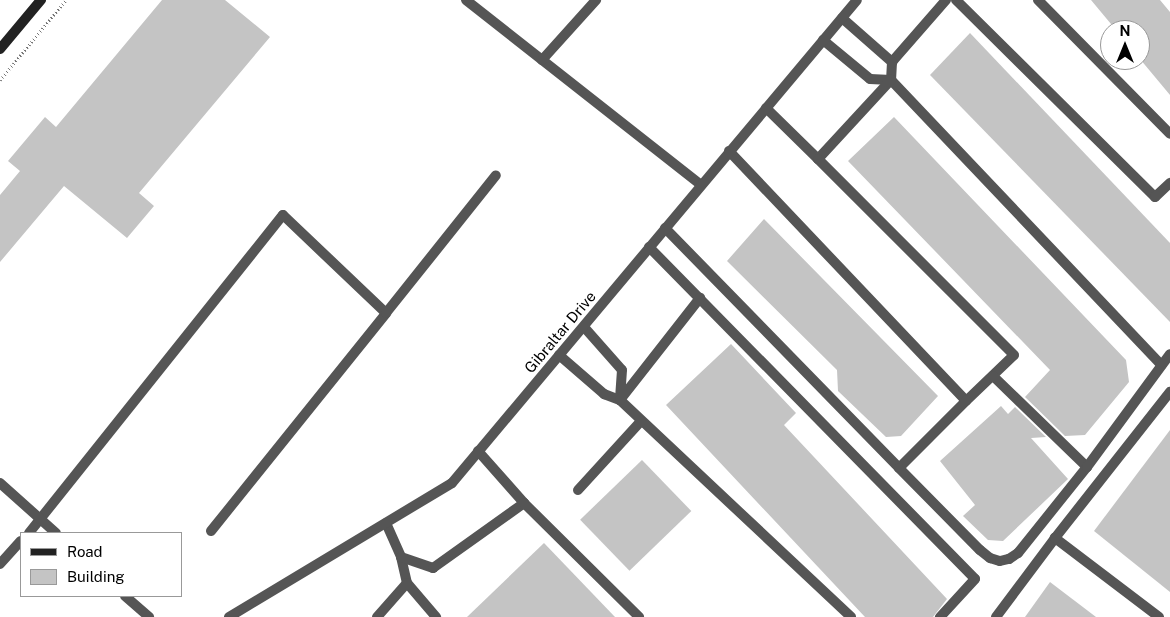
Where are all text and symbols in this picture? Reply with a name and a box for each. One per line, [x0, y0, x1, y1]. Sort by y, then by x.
north arrow [1100, 20, 1150, 70]
text: N [1120, 23, 1130, 39]
street label: Gibraltar Drive [521, 287, 599, 377]
legend [20, 532, 182, 597]
text: Road [67, 543, 103, 560]
text: Building [67, 568, 125, 585]

